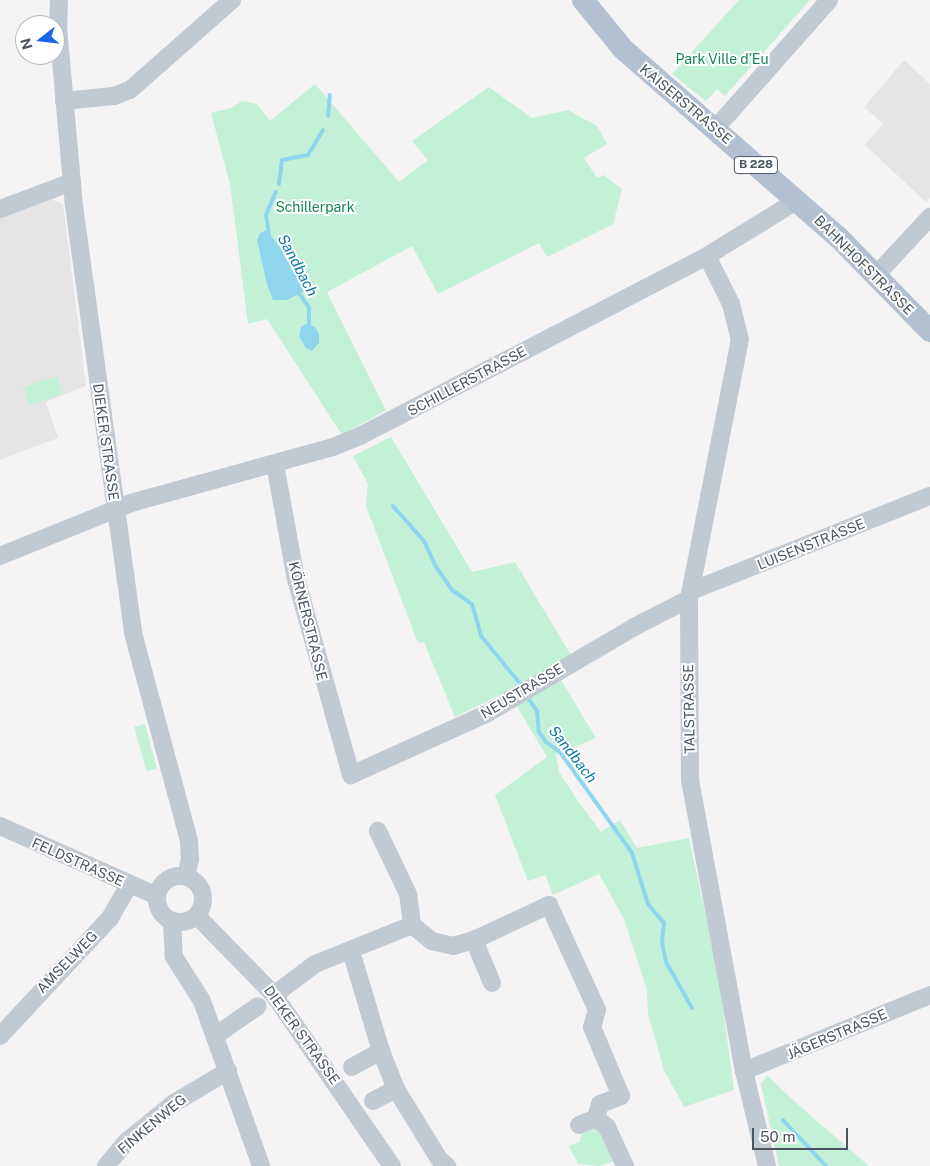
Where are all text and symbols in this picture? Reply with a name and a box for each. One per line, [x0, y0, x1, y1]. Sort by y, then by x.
north arrow [15, 15, 65, 65]
text: N [17, 36, 36, 51]
park label: Park Ville d’Eu [675, 51, 769, 67]
street label: KAISERSTRASSE [636, 61, 736, 147]
road number: B 228 [734, 156, 778, 174]
park label: Schillerpark [275, 199, 355, 215]
street label: BAHNHOFSTRASSE [811, 212, 917, 318]
water label: Sandbach [274, 231, 322, 299]
street label: SCHILLERSTRASSE [405, 343, 529, 419]
street label: DIEKER STRASSE [89, 382, 123, 502]
street label: LUISENSTRASSE [755, 515, 867, 573]
street label: KÖRNERSTRASSE [285, 560, 331, 682]
street label: NEUSTRASSE [478, 660, 566, 722]
street label: TALSTRASSE [680, 664, 698, 754]
water label: Sandbach [545, 722, 601, 786]
street label: FELDSTRASSE [29, 834, 127, 890]
street label: AMSELWEG [33, 927, 101, 997]
street label: DIEKER STRASSE [261, 982, 343, 1088]
street label: JÄGERSTRASSE [785, 1005, 889, 1063]
street label: FINKENWEG [114, 1091, 190, 1157]
scale bar [755, 1118, 851, 1150]
text: 50 m [760, 1128, 795, 1145]

